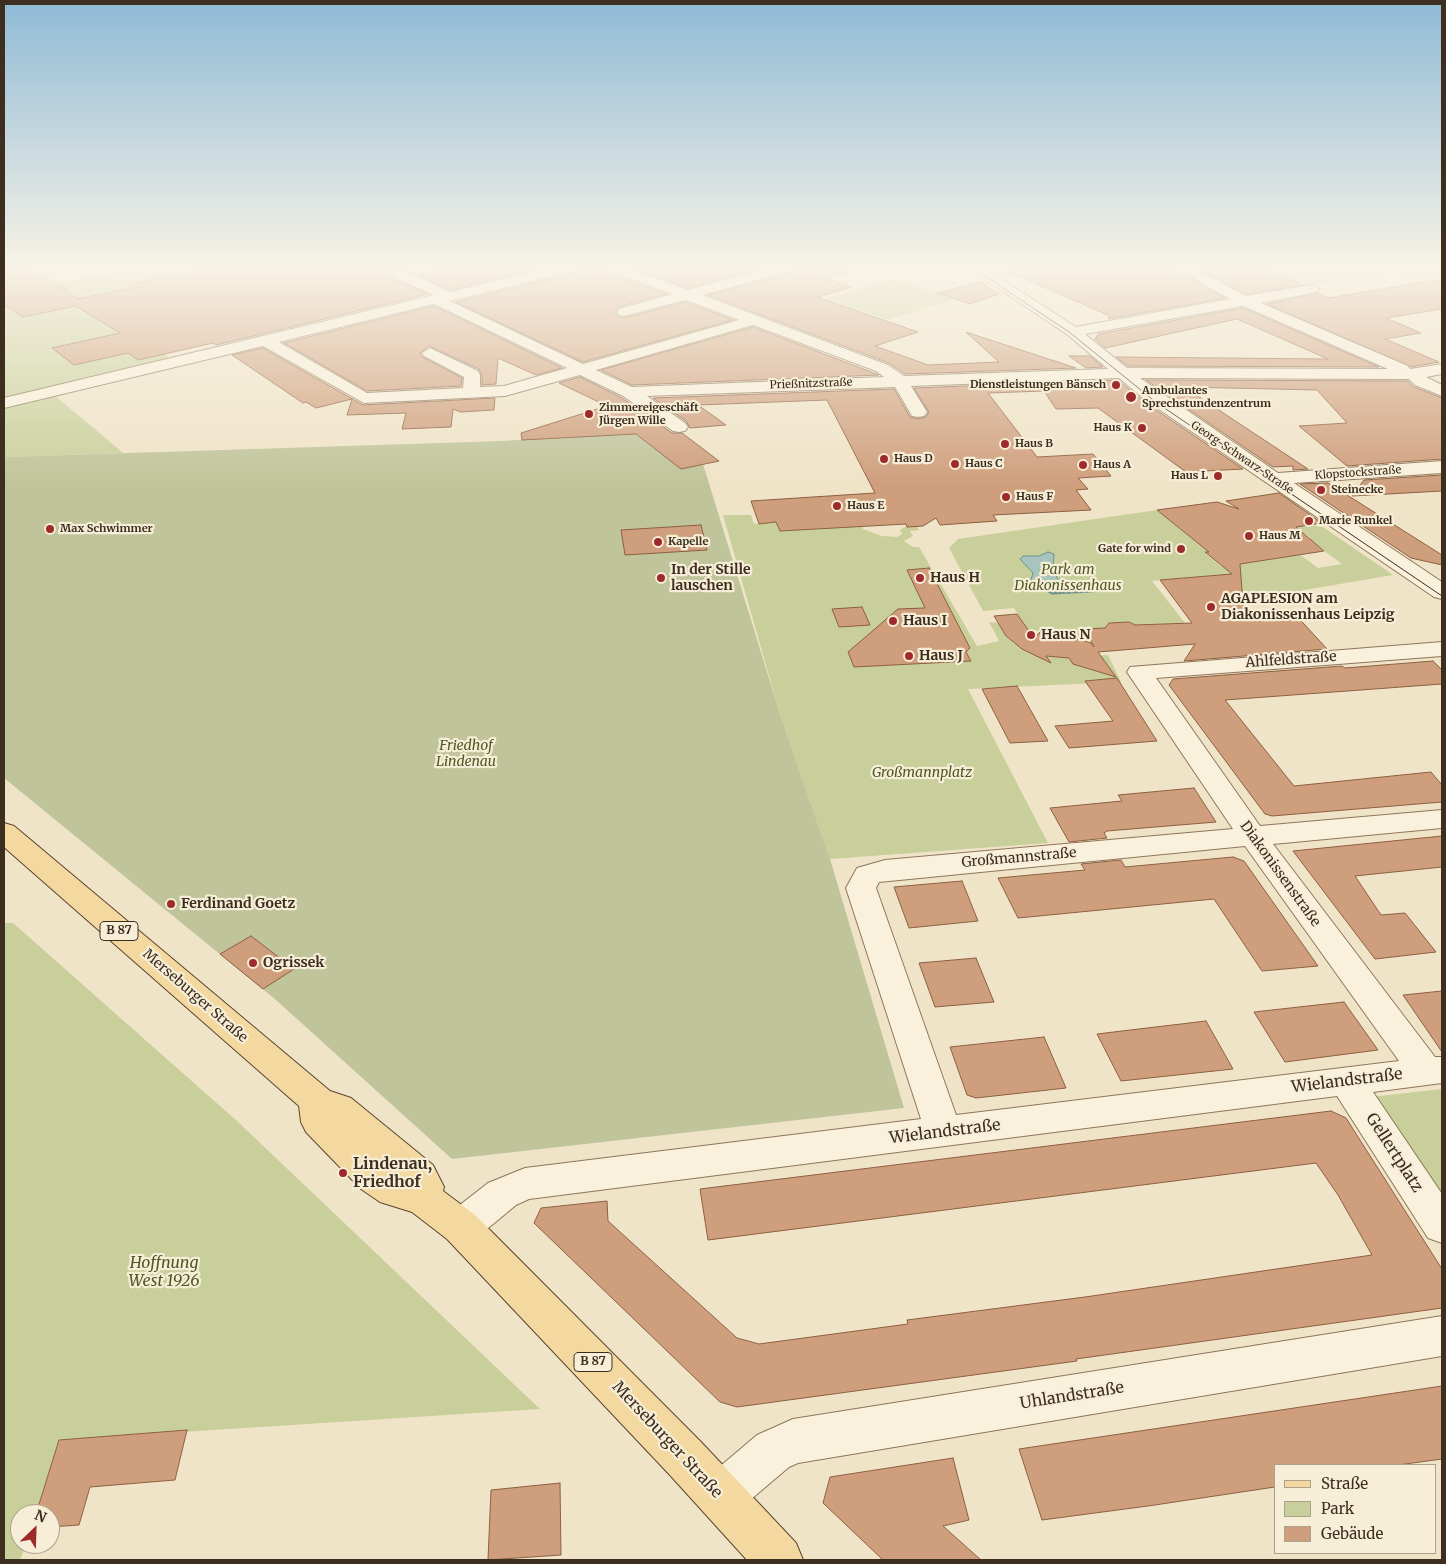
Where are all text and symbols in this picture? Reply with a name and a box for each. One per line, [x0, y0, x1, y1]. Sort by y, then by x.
street label: Prießnitzstraße [769, 376, 853, 392]
place label: Dienstleistungen Bänsch [970, 378, 1106, 392]
marker: Dienstleistungen Bänsch [1110, 379, 1122, 391]
place label: Ambulantes Sprechstundenzentrum [1142, 384, 1271, 410]
marker: Ambulantes Sprechstundenzentrum [1124, 390, 1138, 404]
place label: Zimmereigeschäft Jürgen Wille [599, 401, 699, 427]
marker: Zimmereigeschäft Jürgen Wille [583, 408, 595, 420]
street label: Georg-Schwarz-Straße [1188, 419, 1296, 497]
place label: Haus K [1093, 421, 1132, 435]
marker: Haus K [1136, 422, 1148, 434]
place label: Haus B [1015, 437, 1053, 451]
marker: Haus B [999, 438, 1011, 450]
place label: Haus D [894, 452, 933, 466]
marker: Haus D [878, 453, 890, 465]
place label: Haus C [965, 457, 1003, 471]
marker: Haus C [949, 458, 961, 470]
place label: Haus A [1093, 458, 1131, 472]
marker: Haus A [1077, 459, 1089, 471]
street label: Klopstockstraße [1314, 463, 1402, 483]
place label: Haus L [1171, 469, 1208, 483]
marker: Haus L [1212, 470, 1224, 482]
place label: Steinecke [1331, 483, 1383, 497]
marker: Steinecke [1315, 484, 1327, 496]
place label: Haus F [1016, 490, 1053, 504]
marker: Haus F [1000, 491, 1012, 503]
place label: Haus E [847, 499, 884, 513]
marker: Haus E [831, 500, 843, 512]
place label: Marie Runkel [1319, 514, 1392, 528]
marker: Marie Runkel [1303, 515, 1315, 527]
place label: Max Schwimmer [60, 522, 153, 536]
marker: Max Schwimmer [44, 523, 56, 535]
place label: Haus M [1259, 529, 1300, 543]
marker: Haus M [1243, 530, 1255, 542]
place label: Kapelle [668, 535, 708, 549]
marker: Kapelle [652, 536, 664, 548]
place label: Gate for wind [1098, 542, 1171, 556]
marker: Gate for wind [1175, 543, 1187, 555]
place label: In der Stille lauschen [671, 562, 751, 594]
park label: Park am Diakonissenhaus [1014, 562, 1122, 594]
place label: Haus H [930, 570, 980, 586]
marker: In der Stille lauschen [655, 572, 667, 584]
marker: Haus H [914, 572, 926, 584]
place label: AGAPLESION am Diakonissenhaus Leipzig [1221, 591, 1395, 624]
marker: AGAPLESION am Diakonissenhaus Leipzig [1205, 601, 1217, 613]
place label: Haus I [903, 613, 947, 629]
marker: Haus I [887, 615, 899, 627]
place label: Haus N [1041, 627, 1091, 643]
marker: Haus N [1025, 629, 1037, 641]
place label: Haus J [919, 648, 963, 664]
street label: Ahlfeldstraße [1245, 648, 1337, 672]
marker: Haus J [903, 650, 915, 662]
park label: Friedhof Lindenau [436, 738, 496, 770]
park label: Großmannplatz [872, 765, 972, 781]
street label: Diakonissenstraße [1236, 818, 1324, 930]
street label: Großmannstraße [961, 845, 1077, 871]
place label: Ferdinand Goetz [181, 896, 295, 912]
marker: Ferdinand Goetz [165, 898, 177, 910]
road number: B 87 [100, 921, 138, 940]
street label: Merseburger Straße [139, 946, 251, 1046]
place label: Ogrissek [263, 955, 324, 971]
marker: Ogrissek [247, 957, 259, 969]
street label: Wielandstraße [1290, 1065, 1404, 1097]
street label: Gellertplatz [1361, 1110, 1427, 1196]
street label: Wielandstraße [888, 1116, 1002, 1148]
place label: Lindenau, Friedhof [353, 1154, 432, 1192]
marker: Lindenau, Friedhof [337, 1167, 349, 1179]
park label: Hoffnung West 1926 [128, 1253, 200, 1291]
road number: B 87 [574, 1352, 612, 1371]
street label: Merseburger Straße [608, 1378, 726, 1502]
street label: Uhlandstraße [1019, 1378, 1125, 1414]
legend [1274, 1464, 1436, 1554]
text: Straße [1321, 1474, 1368, 1493]
text: Park [1321, 1499, 1354, 1518]
north arrow [10, 1504, 60, 1554]
text: N [32, 1506, 49, 1527]
text: Gebäude [1321, 1524, 1383, 1543]

